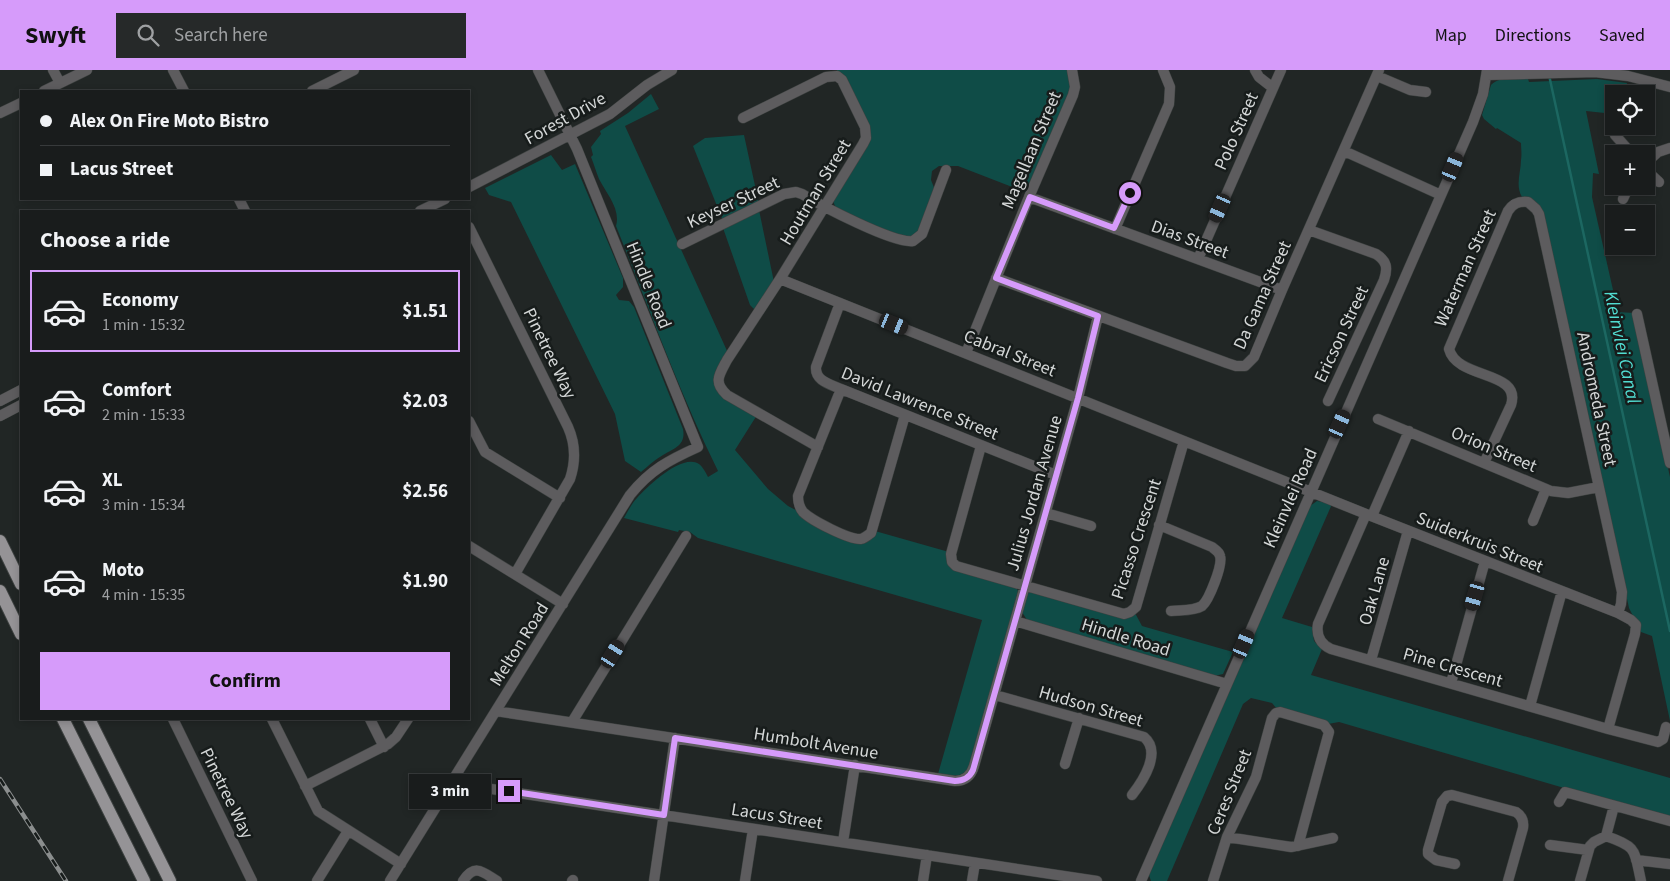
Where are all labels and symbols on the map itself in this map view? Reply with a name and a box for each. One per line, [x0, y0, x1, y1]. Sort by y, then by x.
street label: Forest Drive [520, 86, 610, 151]
street label: Magellaan Street [995, 87, 1068, 213]
street label: Polo Street [1208, 88, 1265, 174]
street label: Houtman Street [774, 134, 857, 250]
car [1440, 150, 1465, 184]
street label: Keyser Street [683, 170, 783, 235]
route start [1119, 182, 1141, 204]
car [1207, 191, 1232, 225]
street label: Waterman Street [1428, 205, 1503, 331]
street label: Dias Street [1148, 214, 1232, 265]
street label: Da Gama Street [1227, 237, 1298, 354]
street label: Hindle Road [620, 238, 677, 332]
street label: Ericson Street [1308, 282, 1375, 387]
water label: Kleinvlei Canal [1596, 288, 1647, 407]
street label: Pinetree Way [517, 304, 583, 403]
car [877, 311, 910, 337]
street label: Cabral Street [960, 324, 1060, 383]
street label: Andromeda Street [1570, 329, 1623, 469]
street label: David Lawrence Street [837, 360, 1002, 446]
car [1327, 407, 1352, 441]
street label: Julius Jordan Avenue [1000, 412, 1069, 574]
street label: Orion Street [1447, 420, 1541, 479]
street label: Kleinvlei Road [1257, 444, 1324, 552]
street label: Picasso Crescent [1105, 476, 1168, 603]
street label: Suiderkruis Street [1413, 506, 1547, 579]
street label: Oak Lane [1353, 554, 1396, 628]
car [1463, 580, 1486, 612]
street label: Melton Road [484, 598, 555, 691]
street label: Hindle Road [1078, 612, 1173, 663]
car [1231, 627, 1256, 661]
car [598, 637, 627, 671]
street label: Pine Crescent [1400, 641, 1506, 694]
street label: Hudson Street [1036, 680, 1146, 733]
street label: Humbolt Avenue [752, 721, 880, 766]
street label: Pinetree Way [194, 744, 260, 843]
street label: Ceres Street [1201, 746, 1258, 839]
callout: 3 min [409, 774, 492, 808]
route end [498, 780, 520, 802]
street label: Lacus Street [730, 797, 824, 836]

